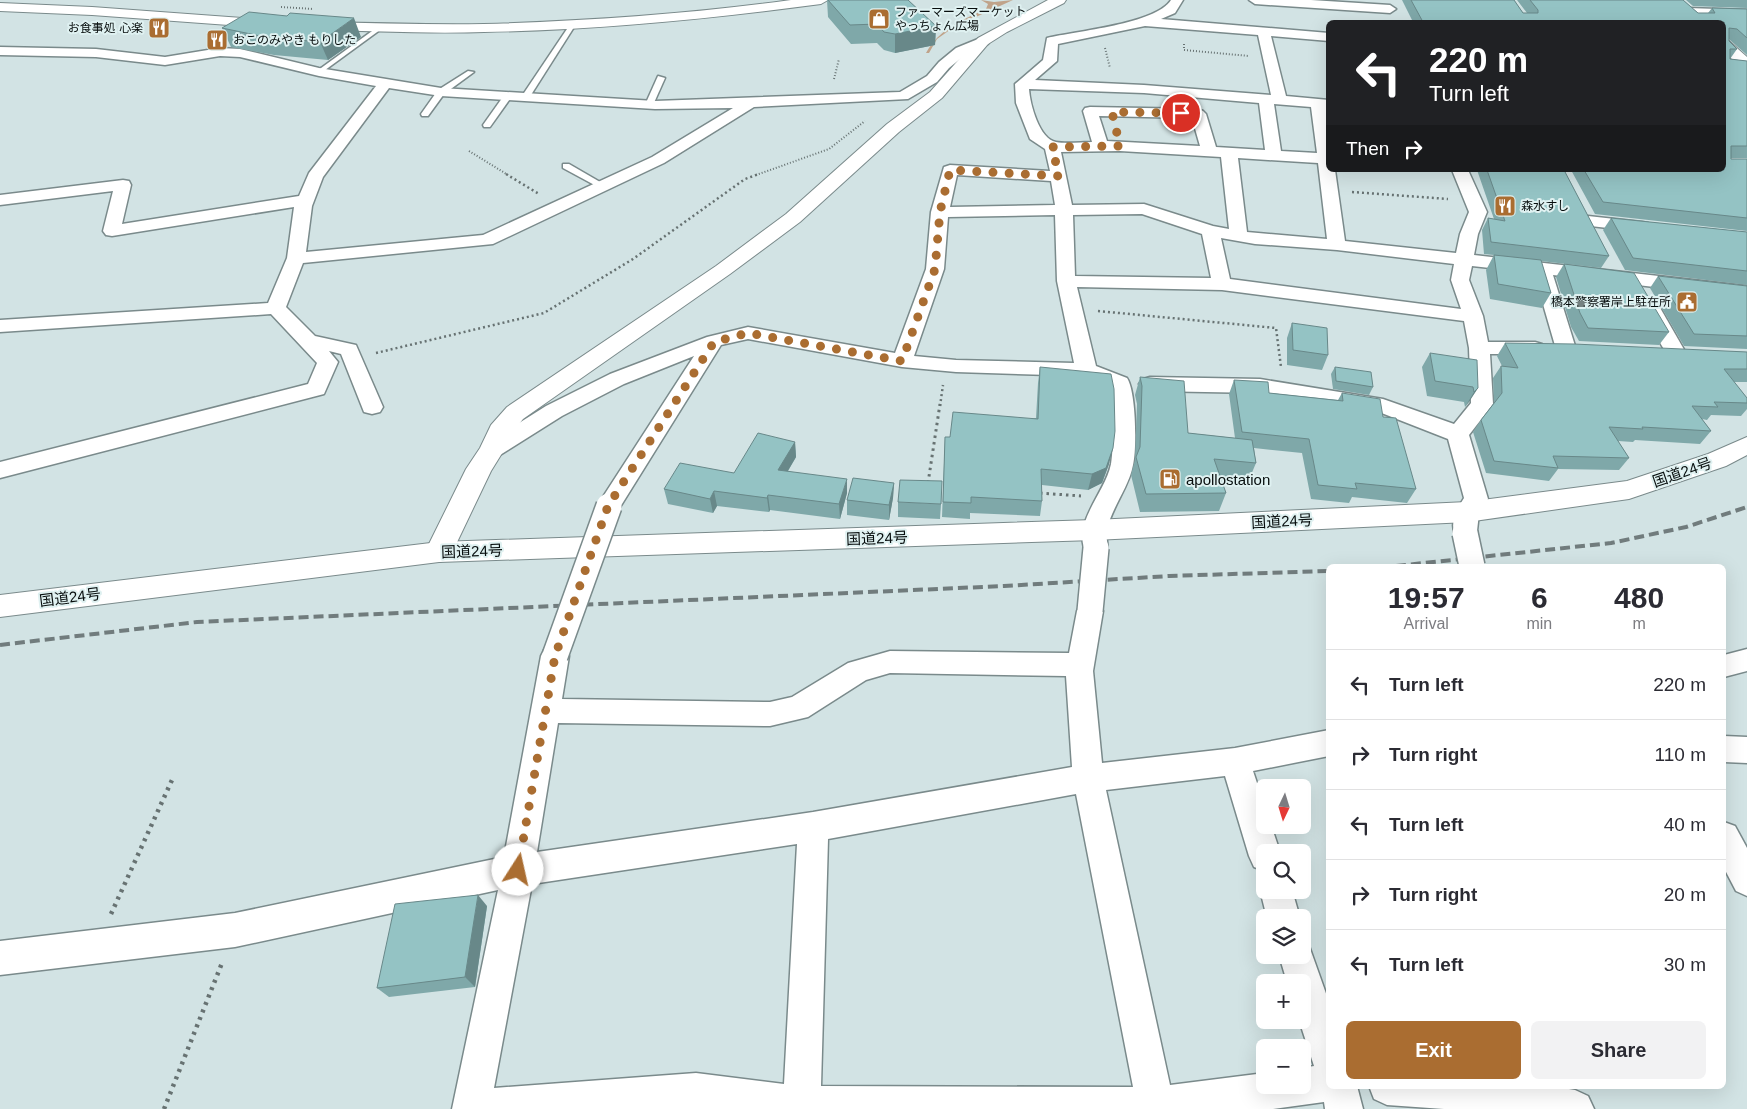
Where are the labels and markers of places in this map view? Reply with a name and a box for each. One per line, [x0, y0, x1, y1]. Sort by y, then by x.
place label: ファーマーズマーケット やっちょん広場 [895, 5, 1026, 33]
shop icon: ファーマーズマーケット やっちょん広場 [867, 7, 891, 31]
restaurant icon: お食事処 心楽 [147, 16, 171, 40]
place label: お食事処 心楽 [68, 21, 143, 35]
restaurant icon: おこのみやき もりした [205, 28, 229, 52]
place label: おこのみやき もりした [233, 33, 356, 47]
pin [1160, 92, 1202, 134]
restaurant icon: 森水すし [1493, 194, 1517, 218]
place label: 森水すし [1521, 199, 1569, 213]
public building icon: 橋本警察署岸上駐在所 [1675, 290, 1699, 314]
place label: 橋本警察署岸上駐在所 [1551, 295, 1671, 309]
fuel station icon: apollostation [1158, 467, 1182, 491]
place label: apollostation [1186, 471, 1270, 488]

